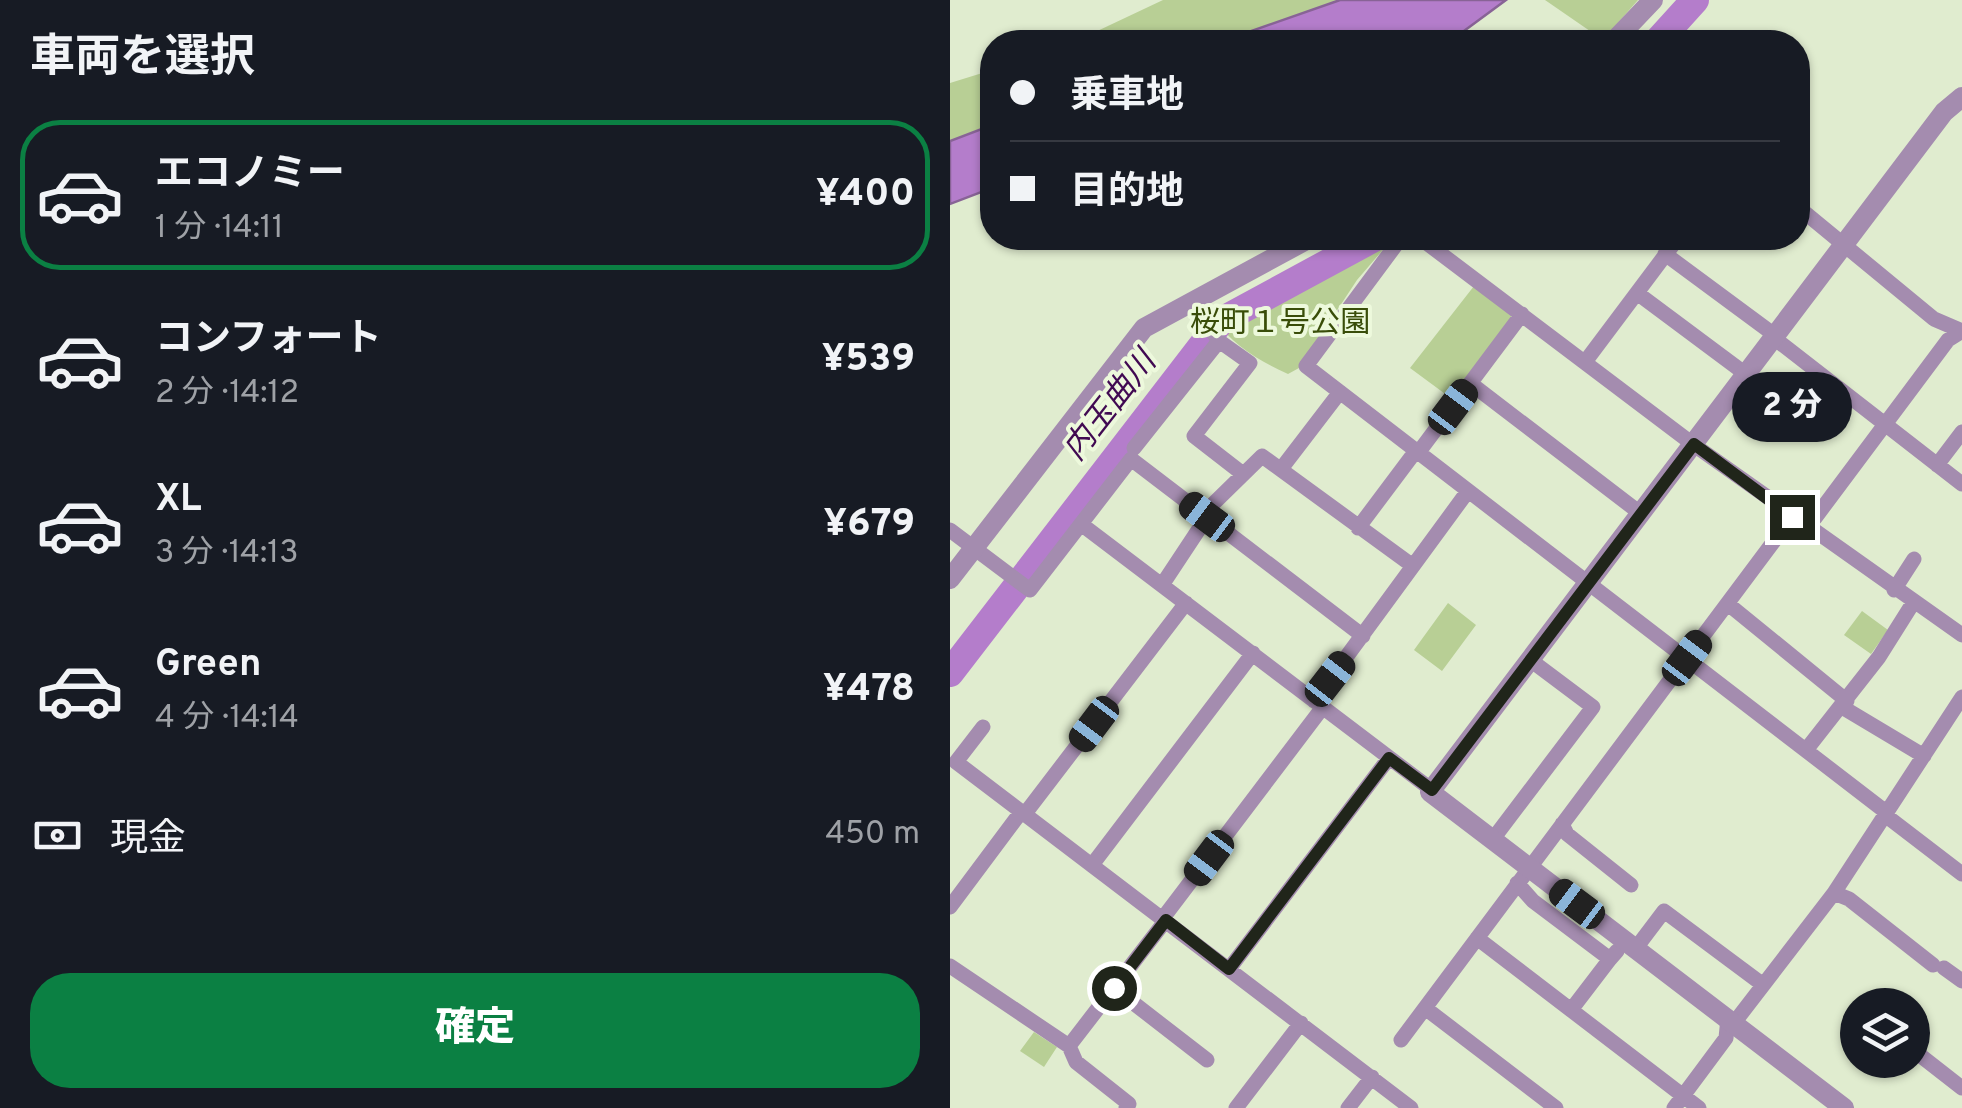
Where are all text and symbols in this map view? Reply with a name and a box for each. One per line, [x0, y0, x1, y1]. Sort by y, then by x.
text: 車両を選択 [30, 31, 255, 88]
text: 乗車地 [1070, 73, 1184, 122]
icon: car [35, 150, 125, 240]
text: エコノミー [155, 151, 345, 200]
text: 目的地 [1070, 169, 1184, 218]
text: ¥400 [816, 171, 915, 220]
text: 1 分 · 14:11 [155, 209, 284, 249]
park label: 桜町１号公園 [1190, 306, 1370, 343]
icon: car [35, 315, 125, 405]
text: コンフォート [155, 316, 382, 365]
text: ¥539 [822, 336, 915, 385]
water label: 内玉曲川 [1056, 342, 1168, 470]
callout: 2 分 [1732, 372, 1852, 442]
text: 2 分 · 14:12 [155, 374, 299, 414]
car [1423, 374, 1483, 440]
text: 2 分 [1762, 387, 1822, 427]
text: XL [155, 476, 202, 525]
icon: car [35, 480, 125, 570]
car [1174, 487, 1240, 547]
route end [1770, 495, 1815, 540]
text: ¥679 [823, 501, 915, 550]
text: 3 分 · 14:13 [155, 534, 298, 574]
car [1657, 625, 1717, 691]
text: Green [155, 641, 261, 690]
icon: car [35, 645, 125, 735]
car [1300, 646, 1360, 712]
text: ¥478 [823, 666, 915, 715]
car [1064, 691, 1124, 757]
text: 4 分 · 14:14 [155, 699, 299, 739]
icon: cash [30, 808, 85, 863]
text: 450 m [825, 815, 920, 855]
text: 現金 [110, 816, 186, 865]
car [1179, 825, 1239, 891]
car [1544, 874, 1610, 934]
route start [1092, 966, 1137, 1011]
button: 確定 [30, 973, 920, 1088]
map controls [1840, 988, 1930, 1078]
button: layers [1840, 988, 1930, 1078]

